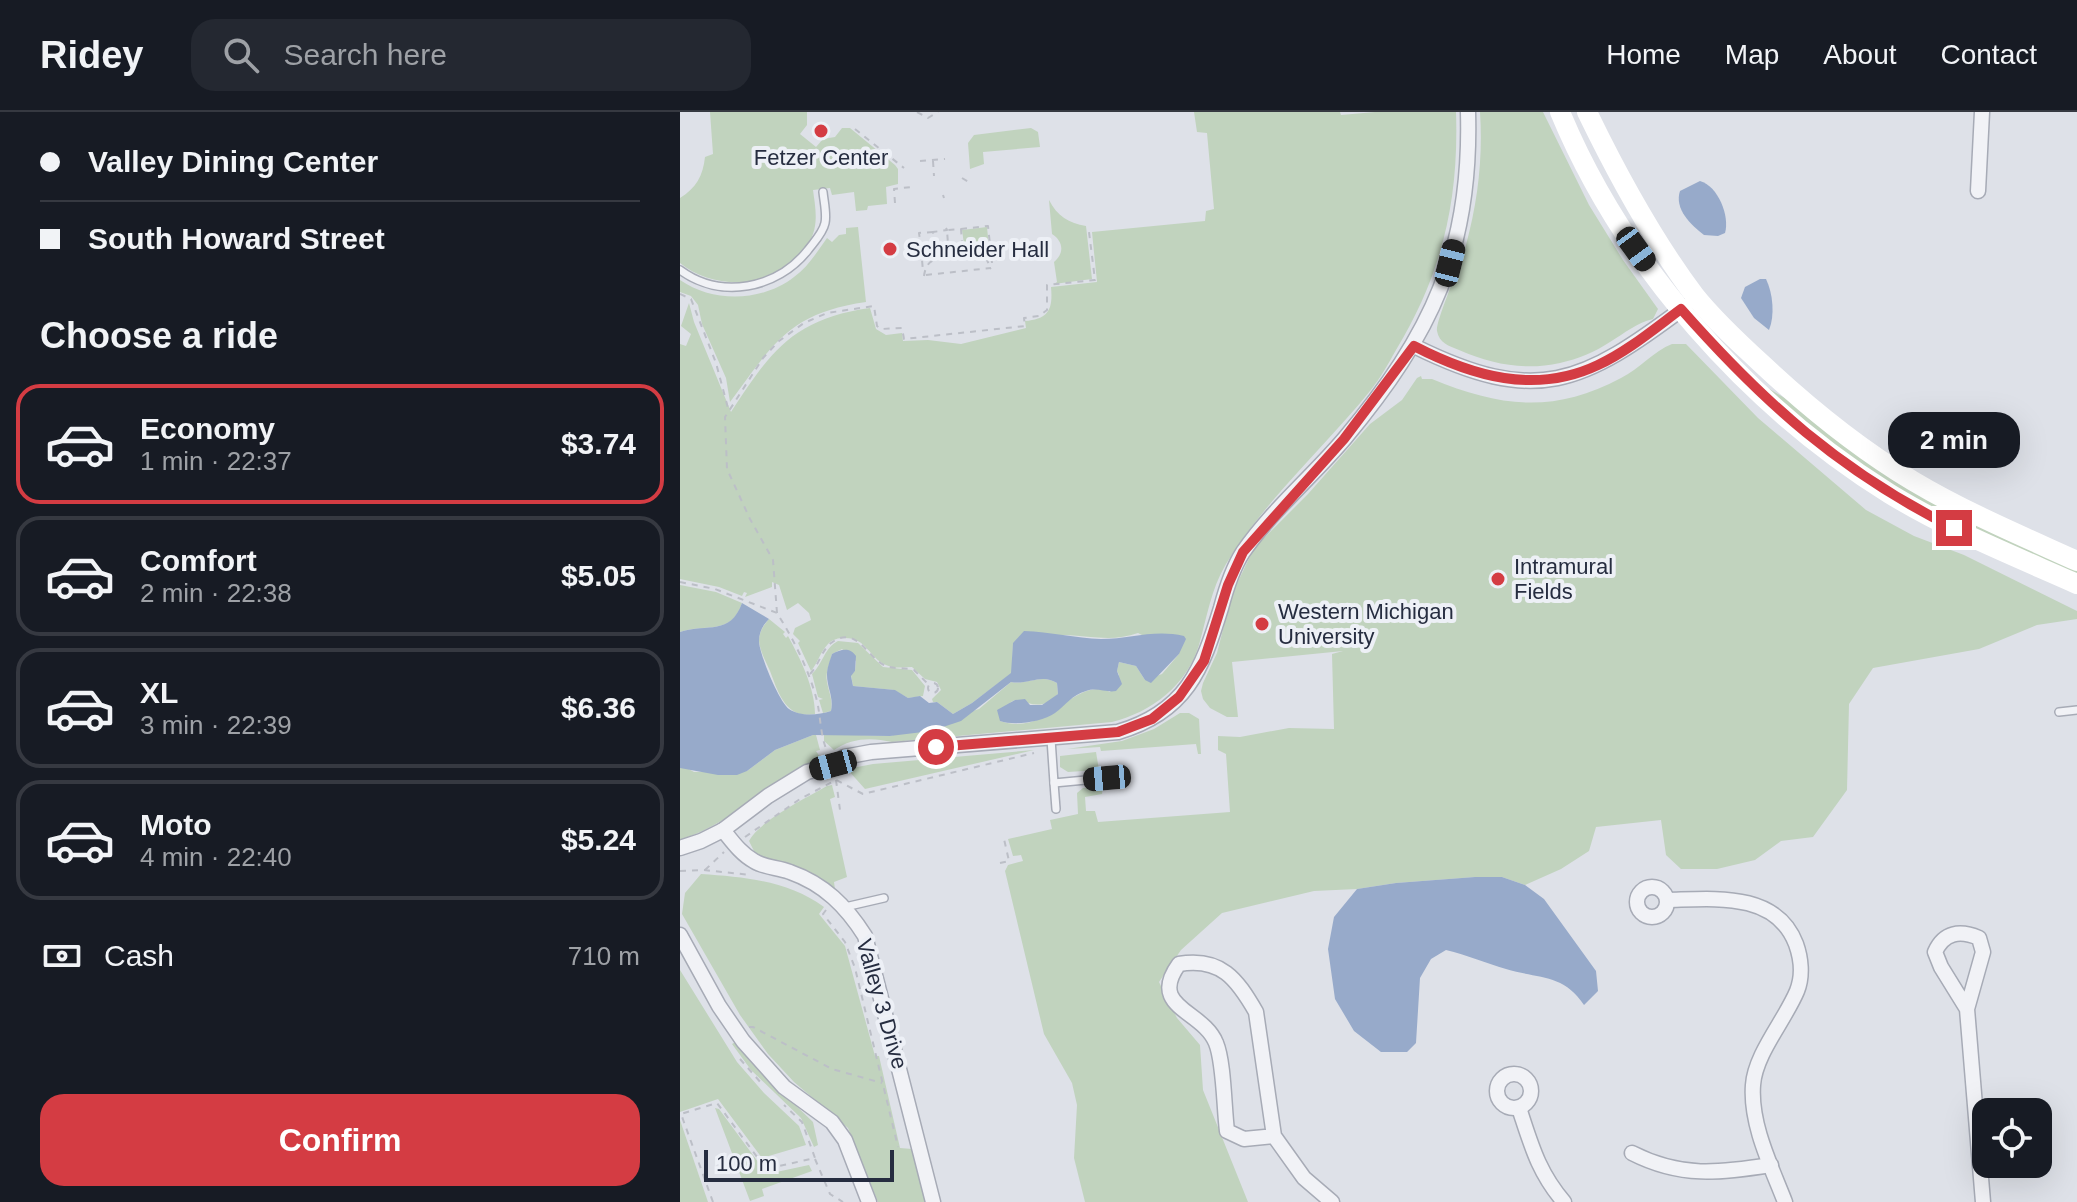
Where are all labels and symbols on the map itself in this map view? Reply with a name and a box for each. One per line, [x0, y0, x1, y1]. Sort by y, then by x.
marker: Fetzer Center [812, 122, 830, 140]
place label: Fetzer Center [754, 145, 888, 170]
car [1612, 223, 1660, 275]
place label: Schneider Hall [906, 237, 1049, 262]
car [1433, 237, 1467, 289]
marker: Schneider Hall [881, 240, 899, 258]
callout: 2 min [1888, 412, 2020, 468]
route end [1936, 510, 1972, 546]
place label: Intramural Fields [1514, 554, 1613, 604]
marker: Intramural Fields [1489, 570, 1507, 588]
place label: Western Michigan University [1278, 599, 1454, 649]
marker: Western Michigan University [1253, 615, 1271, 633]
route start [918, 729, 954, 765]
car [807, 747, 859, 783]
car [1082, 764, 1132, 792]
street label: Valley 3 Drive [852, 936, 912, 1072]
scale bar [704, 1146, 894, 1182]

